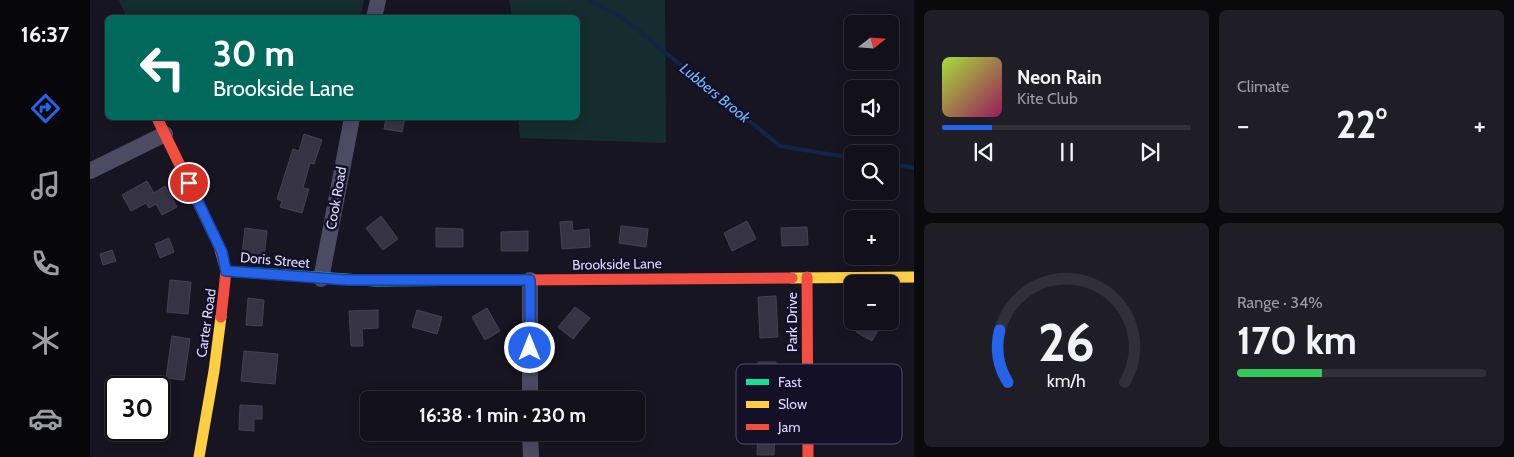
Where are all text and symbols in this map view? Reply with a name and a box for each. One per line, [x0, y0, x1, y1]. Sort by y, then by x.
north arrow [844, 15, 899, 70]
map controls [844, 15, 899, 330]
text: 16:37 [21, 21, 69, 48]
text: 30 m [213, 32, 295, 75]
icon: left [130, 35, 195, 100]
water label: Lubbers Brook [676, 59, 754, 127]
text: Neon Rain [1017, 66, 1102, 89]
text: Brookside Lane [213, 75, 354, 102]
text: Climate [1237, 77, 1289, 96]
button: sound [844, 80, 899, 135]
text: Kite Club [1017, 89, 1078, 108]
icon: directions [28, 91, 63, 126]
text: 22° [1336, 101, 1387, 148]
text: − [1237, 108, 1249, 142]
text: + [1474, 108, 1486, 142]
icon: previous [970, 138, 998, 166]
icon: pause [1053, 138, 1081, 166]
icon: next [1136, 138, 1164, 166]
button: search [844, 145, 899, 200]
pin [168, 162, 210, 204]
street label: Cook Road [322, 165, 350, 231]
icon: music [28, 168, 63, 203]
icon: arrive [175, 169, 203, 197]
button: + [844, 210, 899, 265]
icon: phone [28, 246, 63, 281]
street label: Doris Street [239, 248, 311, 272]
street label: Brookside Lane [572, 254, 662, 274]
button: − [844, 275, 899, 330]
street label: Carter Road [192, 287, 220, 359]
street label: Park Drive [783, 292, 801, 352]
text: Range · 34% [1237, 293, 1323, 312]
text: 26 [1038, 311, 1095, 374]
text: 170 km [1237, 317, 1357, 364]
position arrow [503, 321, 555, 373]
icon: climate [28, 323, 63, 358]
legend [736, 364, 902, 444]
text: km/h [1047, 370, 1086, 391]
text: Fast [778, 373, 802, 391]
speed limit sign: 30 [105, 376, 170, 441]
text: Slow [778, 395, 807, 413]
icon: car [28, 401, 63, 436]
text: 16:38 · 1 min · 230 m [419, 404, 586, 427]
text: Jam [777, 418, 800, 436]

